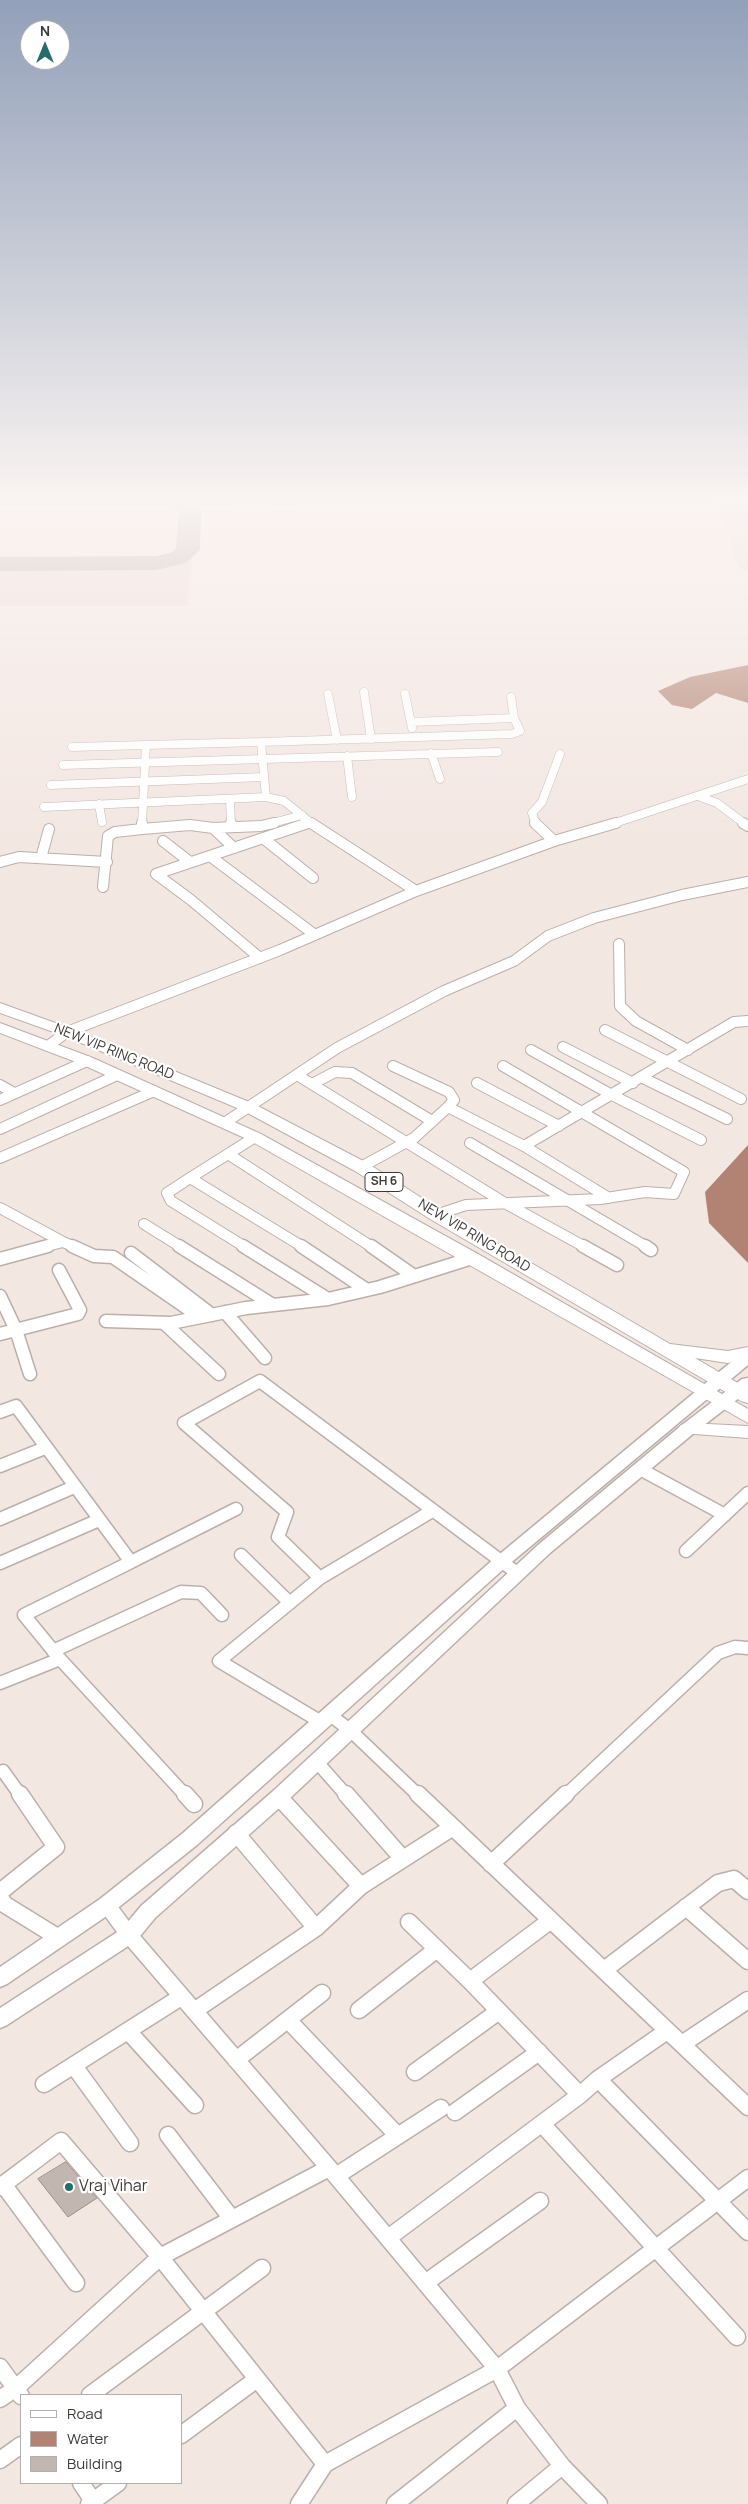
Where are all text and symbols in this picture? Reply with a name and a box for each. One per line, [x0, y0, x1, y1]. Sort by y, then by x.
north arrow [20, 20, 70, 70]
text: N [40, 21, 50, 40]
street label: NEW VIP RING ROAD [52, 1020, 176, 1084]
road number: SH 6 [365, 1172, 403, 1192]
street label: NEW VIP RING ROAD [415, 1196, 533, 1276]
place label: Vraj Vihar [79, 2177, 147, 2197]
marker: Vraj Vihar [63, 2181, 75, 2193]
legend [20, 2394, 182, 2484]
text: Road [67, 2403, 103, 2424]
text: Water [67, 2428, 109, 2449]
text: Building [67, 2453, 122, 2474]

